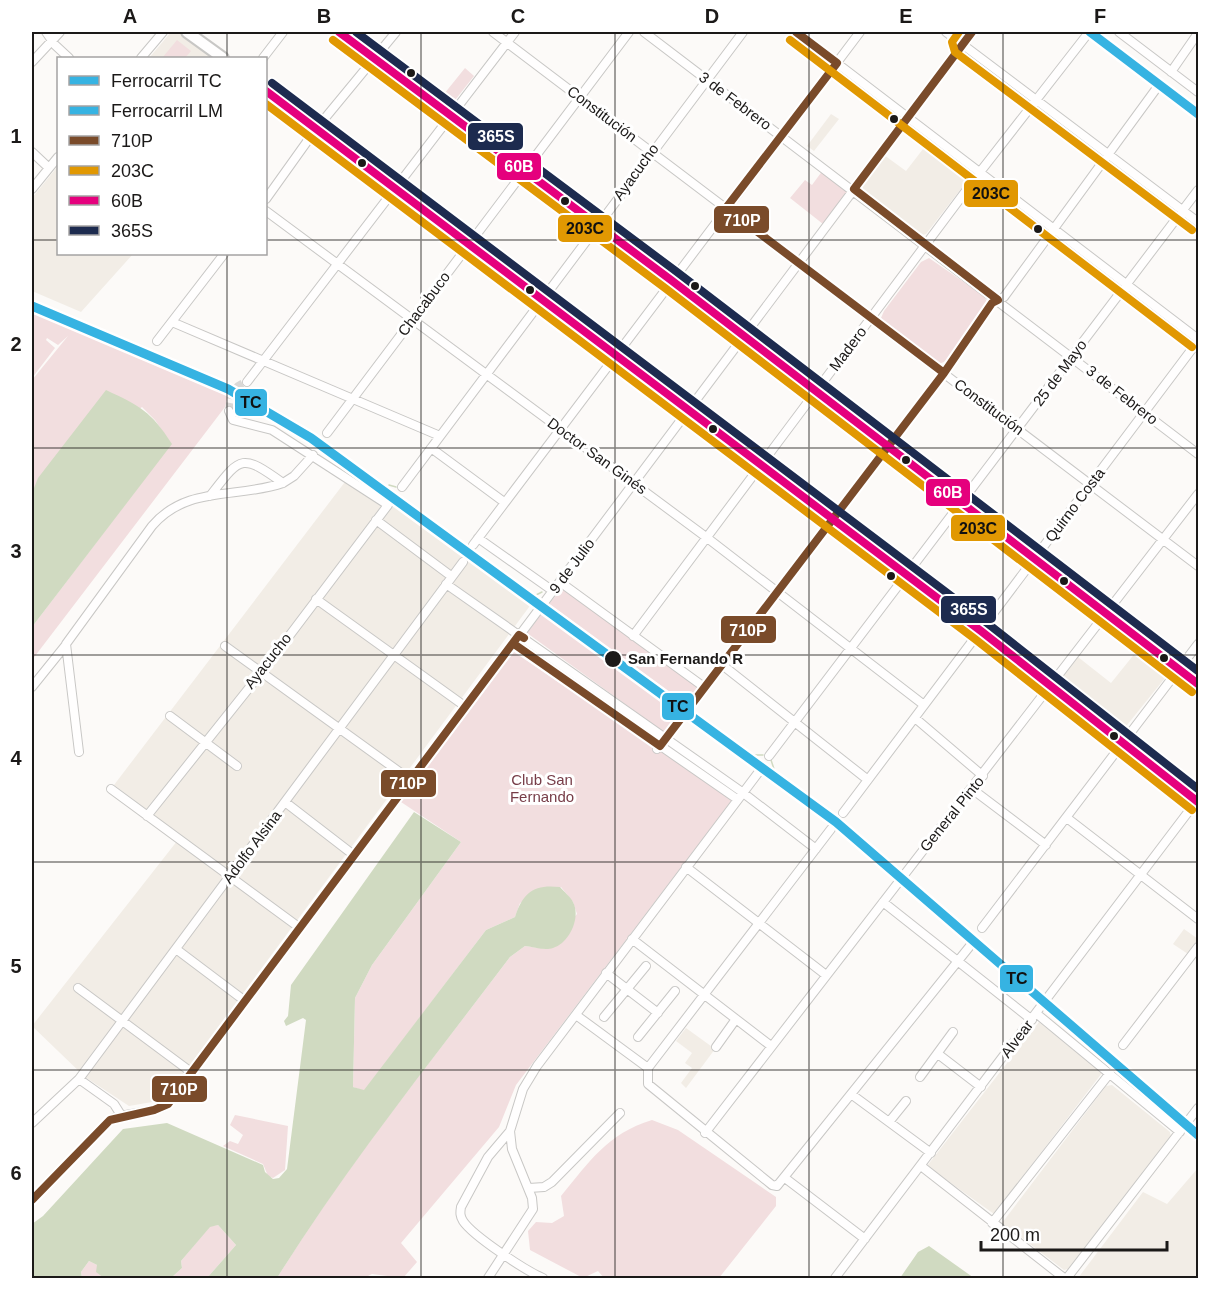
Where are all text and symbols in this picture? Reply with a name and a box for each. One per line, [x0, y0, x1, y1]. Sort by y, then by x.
text: A [123, 5, 137, 27]
text: B [317, 5, 331, 27]
text: C [511, 5, 525, 27]
text: D [705, 5, 719, 27]
text: E [899, 5, 913, 27]
text: F [1094, 5, 1106, 27]
legend [57, 57, 267, 255]
unlabelled marker [405, 67, 417, 79]
street label: 3 de Febrero [696, 68, 775, 133]
text: Ferrocarril TC [111, 71, 222, 91]
street label: Constitución [564, 82, 640, 145]
text: Ferrocarril LM [111, 101, 223, 121]
unlabelled marker [888, 113, 900, 125]
line badge: 365S [467, 122, 524, 151]
text: 1 [10, 125, 22, 147]
text: 365S [477, 128, 515, 145]
text: 710P [111, 131, 153, 151]
street label: Ayacucho [609, 140, 662, 203]
line badge: 60B [496, 152, 542, 181]
unlabelled marker [356, 157, 368, 169]
text: 60B [504, 158, 534, 175]
text: 203C [111, 161, 154, 181]
line badge: 203C [963, 179, 1019, 208]
text: 203C [972, 185, 1011, 202]
text: 60B [111, 191, 143, 211]
unlabelled marker [559, 195, 571, 207]
line badge: 710P [713, 205, 770, 234]
text: 710P [723, 212, 761, 229]
line badge: 203C [557, 214, 613, 243]
text: 203C [566, 220, 605, 237]
text: 365S [111, 221, 153, 241]
unlabelled marker [1032, 223, 1044, 235]
street label: Chacabuco [394, 268, 453, 339]
unlabelled marker [689, 280, 701, 292]
unlabelled marker [524, 284, 536, 296]
street label: Madero [826, 323, 870, 374]
text: 2 [10, 333, 22, 355]
street label: 25 de Mayo [1029, 336, 1090, 409]
street label: 3 de Febrero [1083, 361, 1161, 428]
street label: Constitución [951, 375, 1027, 438]
line badge: TC [234, 388, 268, 417]
text: TC [240, 394, 262, 411]
street label: Doctor San Ginés [544, 414, 650, 497]
unlabelled marker [707, 423, 719, 435]
unlabelled marker [900, 454, 912, 466]
street label: Quirno Costa [1041, 464, 1108, 545]
line badge: 60B [925, 478, 971, 507]
text: 60B [933, 484, 963, 501]
line badge: 203C [950, 514, 1006, 542]
text: 203C [959, 520, 998, 537]
street label: 9 de Julio [545, 535, 598, 596]
text: 3 [10, 540, 22, 562]
unlabelled marker [885, 570, 897, 582]
unlabelled marker [1058, 575, 1070, 587]
line badge: 365S [940, 595, 997, 624]
text: 365S [950, 601, 988, 618]
line badge: 710P [720, 615, 777, 644]
text: 710P [729, 622, 767, 639]
street label: Ayacucho [241, 630, 295, 692]
marker: San Fernando R [603, 649, 623, 669]
place label: San Fernando R [628, 650, 743, 667]
unlabelled marker [1158, 652, 1170, 664]
line badge: TC [661, 692, 695, 721]
text: TC [667, 698, 689, 715]
unlabelled marker [1108, 730, 1120, 742]
text: 4 [10, 747, 22, 769]
line badge: 710P [380, 769, 437, 798]
park label: Club San Fernando [510, 771, 574, 805]
street label: General Pinto [916, 773, 987, 855]
text: 710P [389, 775, 427, 792]
street label: Adolfo Alsina [219, 806, 285, 886]
text: 5 [10, 955, 22, 977]
line badge: TC [999, 964, 1034, 993]
text: TC [1006, 970, 1028, 987]
street label: Alvear [997, 1017, 1036, 1061]
line badge: 710P [151, 1075, 208, 1103]
text: 710P [160, 1081, 198, 1098]
text: 6 [10, 1162, 22, 1184]
scale bar [981, 1214, 1167, 1252]
text: 200 m [990, 1225, 1040, 1245]

